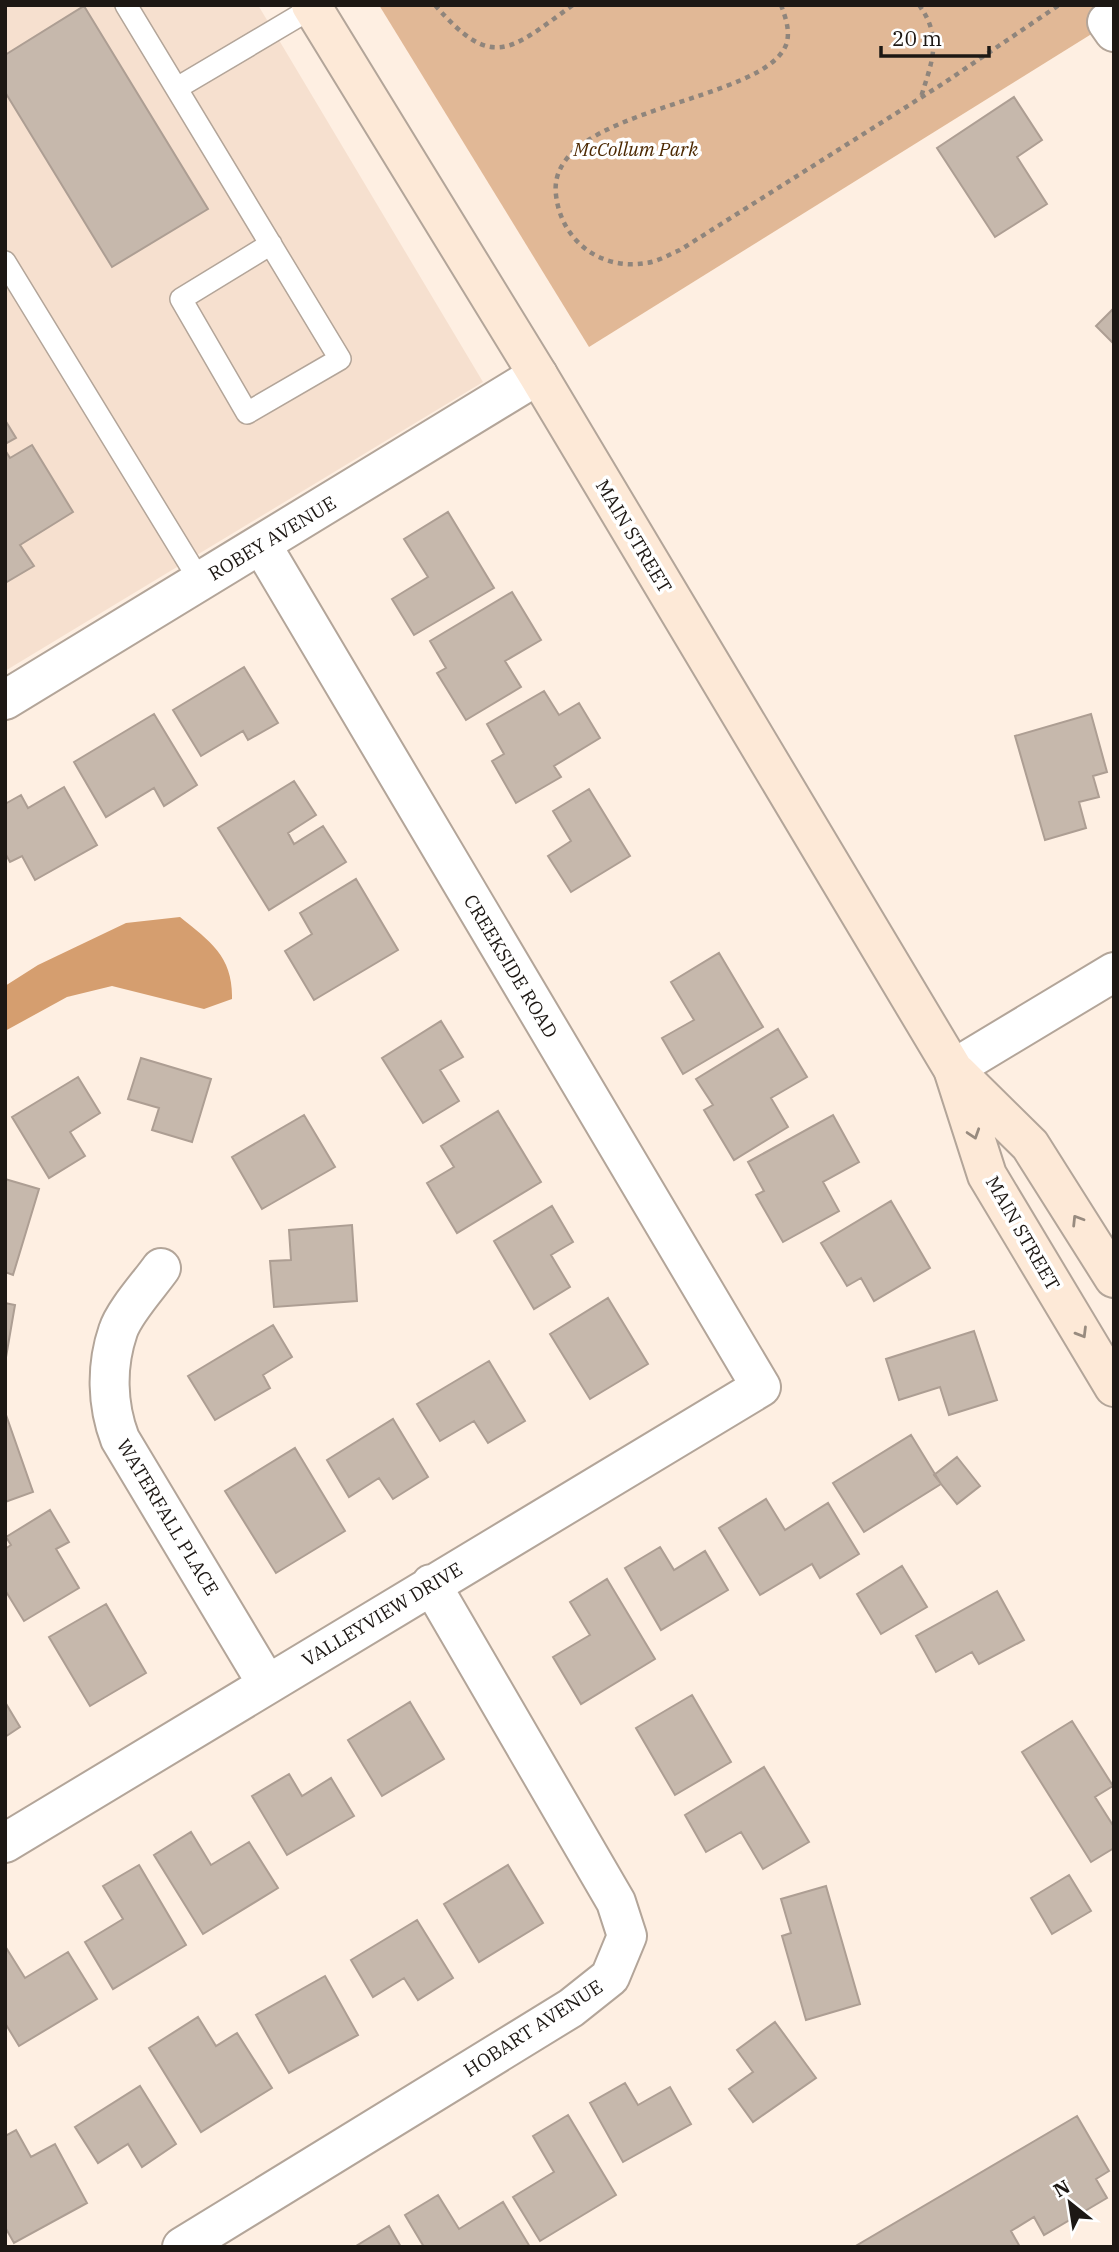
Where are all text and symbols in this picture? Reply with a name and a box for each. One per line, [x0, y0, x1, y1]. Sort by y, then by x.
scale bar [881, 14, 990, 58]
text: 20 m [892, 24, 942, 52]
park label: McCollum Park [573, 137, 699, 161]
street label: MAIN STREET [591, 475, 677, 597]
street label: ROBEY AVENUE [204, 490, 340, 586]
street label: CREEKSIDE ROAD [459, 890, 563, 1042]
one-way arrow [966, 1127, 980, 1140]
street label: MAIN STREET [981, 1171, 1065, 1295]
one-way arrow [1073, 1215, 1086, 1228]
one-way arrow [1074, 1326, 1087, 1339]
street label: WATERFALL PLACE [112, 1434, 224, 1600]
street label: VALLEYVIEW DRIVE [297, 1557, 467, 1671]
street label: HOBART AVENUE [459, 1974, 607, 2082]
north arrow [1035, 2168, 1105, 2238]
text: N [1049, 2174, 1074, 2202]

